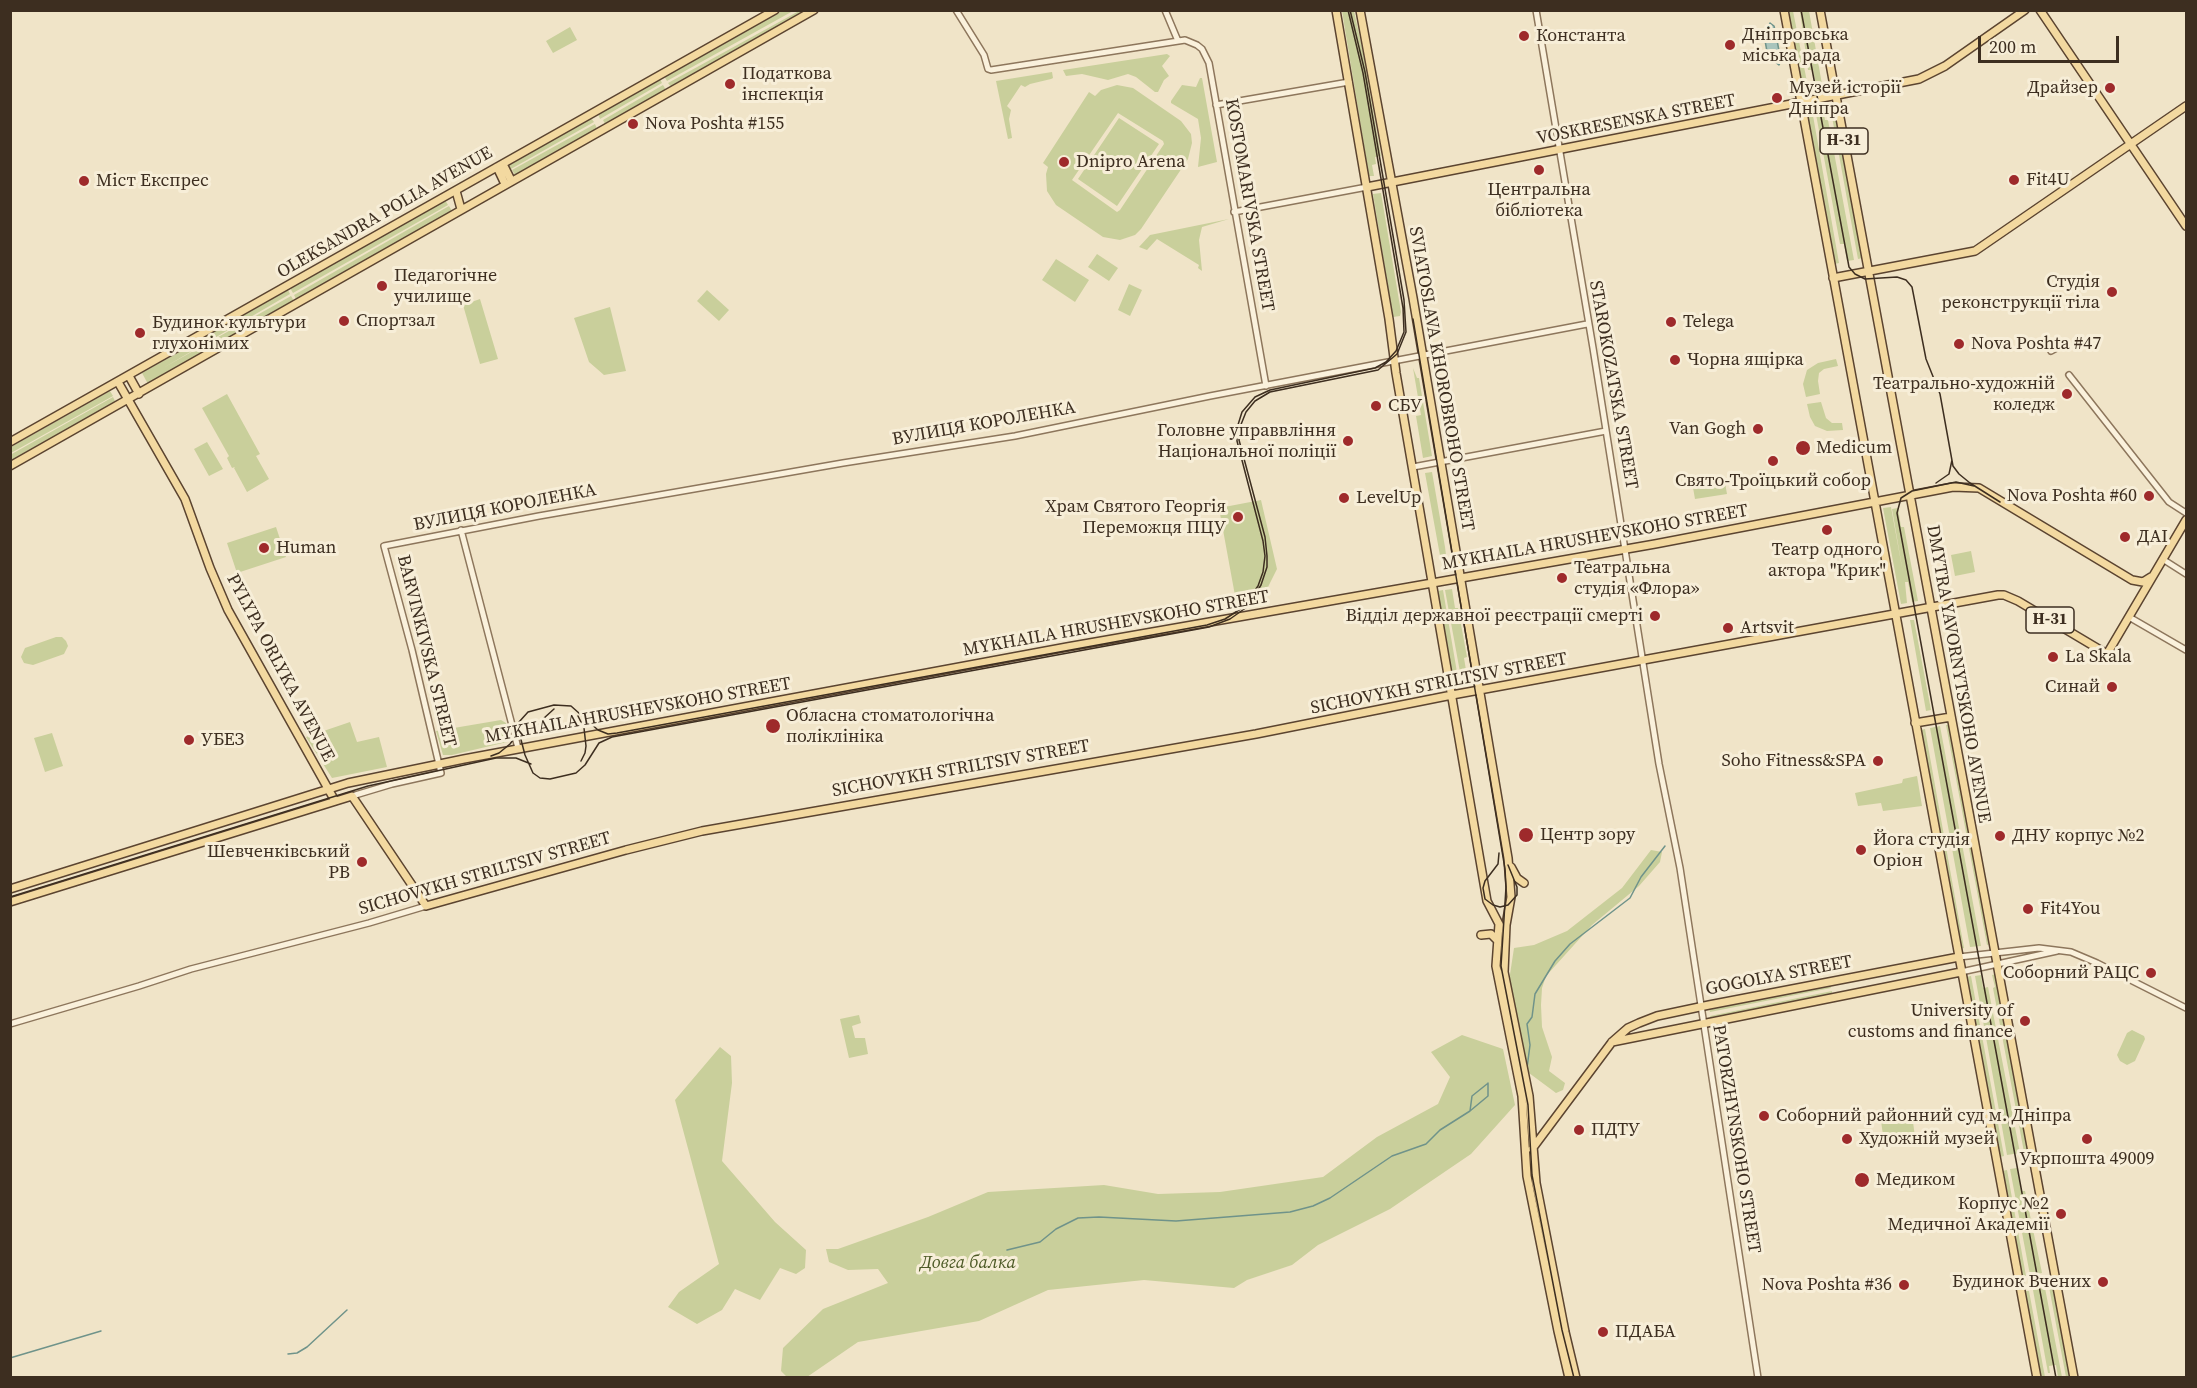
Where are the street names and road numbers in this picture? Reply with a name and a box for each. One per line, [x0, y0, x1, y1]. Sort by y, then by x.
street label: VOSKRESENSKA STREET [1535, 90, 1737, 150]
street label: KOSTOMARIVSKA STREET [1220, 97, 1278, 313]
road number: Н-31 [1820, 128, 1868, 154]
street label: OLEKSANDRA POLIA AVENUE [273, 142, 497, 284]
street label: SVIATOSLAVA KHOROBROHO STREET [1404, 225, 1478, 533]
street label: STAROKOZATSKA STREET [1584, 279, 1642, 491]
street label: ВУЛИЦЯ КОРОЛЕНКА [891, 397, 1077, 451]
street label: ВУЛИЦЯ КОРОЛЕНКА [412, 480, 598, 536]
street label: MYKHAILA HRUSHEVSKOHO STREET [1440, 500, 1750, 576]
street label: DMYTRA YAVORNYTSKOHO AVENUE [1921, 523, 1995, 825]
street label: BARVINKIVSKA STREET [392, 553, 460, 749]
street label: PYLYPA ORLYKA AVENUE [221, 570, 339, 766]
street label: MYKHAILA HRUSHEVSKOHO STREET [961, 586, 1271, 662]
road number: Н-31 [2026, 607, 2074, 633]
street label: SICHOVYKH STRILTSIV STREET [1309, 648, 1569, 720]
street label: MYKHAILA HRUSHEVSKOHO STREET [483, 673, 793, 749]
street label: SICHOVYKH STRILTSIV STREET [831, 736, 1091, 802]
street label: SICHOVYKH STRILTSIV STREET [357, 828, 613, 920]
street label: GOGOLYA STREET [1704, 951, 1854, 1001]
street label: PATORZHYNSKOHO STREET [1707, 1023, 1765, 1255]

